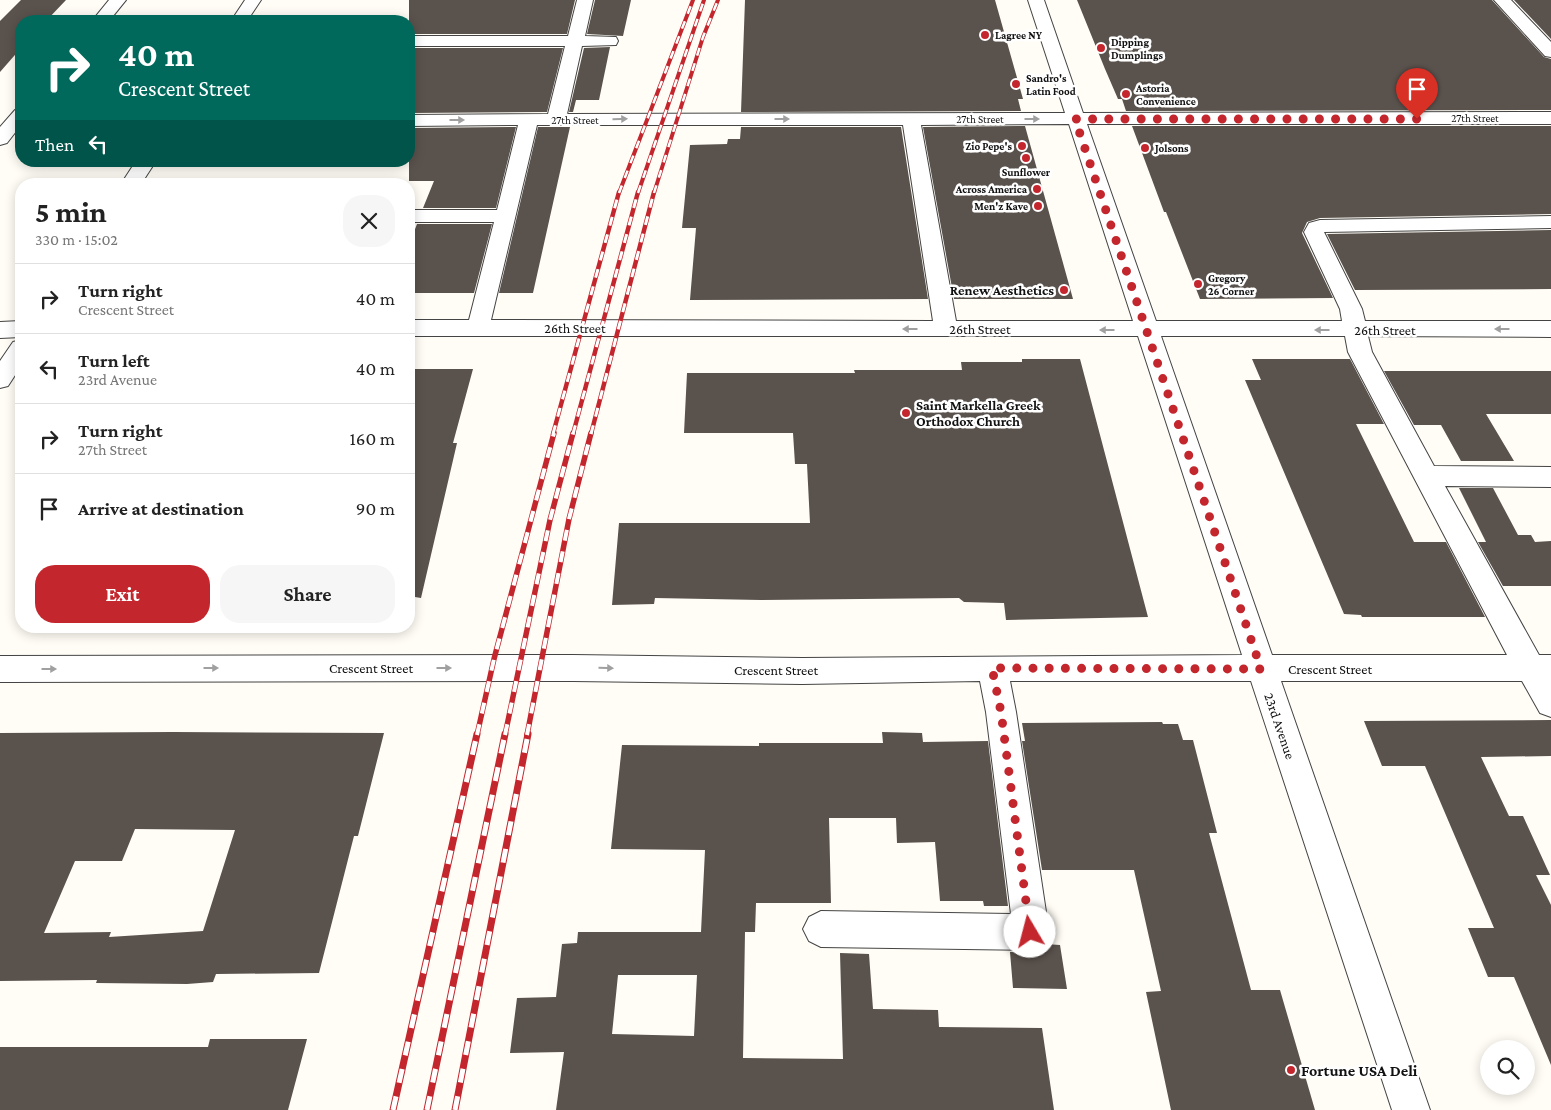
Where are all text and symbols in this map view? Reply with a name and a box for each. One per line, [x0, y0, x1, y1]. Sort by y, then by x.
marker: Lagree NY [979, 29, 991, 41]
place label: Lagree NY [995, 29, 1043, 41]
icon: right [35, 35, 100, 100]
text: 40 m [118, 35, 195, 74]
place label: Dipping Dumplings [1111, 36, 1163, 61]
marker: Dipping Dumplings [1095, 42, 1107, 54]
pin [1396, 68, 1438, 119]
place label: Sandro's Latin Food [1026, 72, 1076, 97]
icon: arrive [1403, 75, 1431, 103]
text: Crescent Street [118, 76, 250, 101]
marker: Sandro's Latin Food [1010, 78, 1022, 90]
place label: Astoria Convenience [1135, 82, 1196, 107]
marker: Astoria Convenience [1120, 88, 1132, 100]
street label: 27th Street [1451, 112, 1499, 124]
street label: 27th Street [956, 113, 1004, 125]
street label: 27th Street [551, 114, 599, 126]
one-way arrow [612, 115, 628, 123]
one-way arrow [775, 115, 791, 123]
one-way arrow [1025, 115, 1041, 123]
one-way arrow [450, 116, 466, 124]
icon: left [84, 130, 112, 158]
text: Then [35, 134, 74, 155]
place label: Zio Pepe's [965, 140, 1013, 152]
marker: Zio Pepe's [1016, 140, 1028, 152]
marker: Jolsons [1139, 142, 1151, 154]
place label: Jolsons [1154, 142, 1189, 154]
marker: Sunflower [1020, 152, 1032, 164]
place label: Sunflower [1002, 166, 1051, 178]
place label: Across America [955, 183, 1028, 195]
marker: Across America [1031, 183, 1043, 195]
text: 5 min [35, 195, 107, 228]
button: close [343, 195, 395, 247]
place label: Men'z Kave [974, 200, 1028, 212]
marker: Men'z Kave [1032, 200, 1044, 212]
text: 330 m · 15:02 [35, 231, 118, 248]
place label: Gregory 26 Corner [1208, 272, 1255, 297]
marker: Gregory 26 Corner [1192, 278, 1204, 290]
text: Turn right [78, 280, 163, 301]
place label: Renew Aesthetics [950, 282, 1054, 298]
marker: Renew Aesthetics [1058, 284, 1070, 296]
icon: right [35, 285, 63, 313]
text: 40 m [356, 288, 395, 309]
text: Crescent Street [78, 301, 174, 318]
street label: 26th Street [544, 320, 606, 336]
street label: 26th Street [949, 321, 1011, 337]
street label: 26th Street [1354, 322, 1416, 338]
one-way arrow [902, 325, 918, 333]
one-way arrow [1494, 325, 1510, 333]
one-way arrow [1099, 326, 1115, 334]
one-way arrow [1314, 326, 1330, 334]
text: Turn left [78, 350, 150, 371]
icon: left [35, 355, 63, 383]
text: 40 m [356, 358, 395, 379]
text: 23rd Avenue [78, 371, 157, 388]
place label: Saint Markella Greek Orthodox Church [916, 397, 1041, 429]
marker: Saint Markella Greek Orthodox Church [900, 407, 912, 419]
text: Turn right [78, 420, 163, 441]
icon: right [35, 425, 63, 453]
text: 160 m [349, 428, 395, 449]
text: 27th Street [78, 441, 147, 458]
icon: arrive [35, 495, 63, 523]
text: Arrive at destination [78, 498, 244, 519]
text: 90 m [356, 498, 395, 519]
button: Exit [35, 565, 210, 623]
button: Share [220, 565, 395, 623]
street label: Crescent Street [329, 660, 413, 676]
street label: Crescent Street [1288, 661, 1372, 677]
street label: Crescent Street [734, 662, 818, 678]
one-way arrow [203, 664, 219, 672]
one-way arrow [436, 664, 452, 672]
one-way arrow [41, 665, 57, 673]
one-way arrow [598, 665, 614, 673]
street label: 23rd Avenue [1261, 691, 1299, 761]
position arrow [1003, 905, 1055, 957]
map controls [1480, 1040, 1535, 1095]
button: search [1480, 1040, 1535, 1095]
place label: Fortune USA Deli [1301, 1062, 1418, 1079]
marker: Fortune USA Deli [1285, 1064, 1297, 1076]

